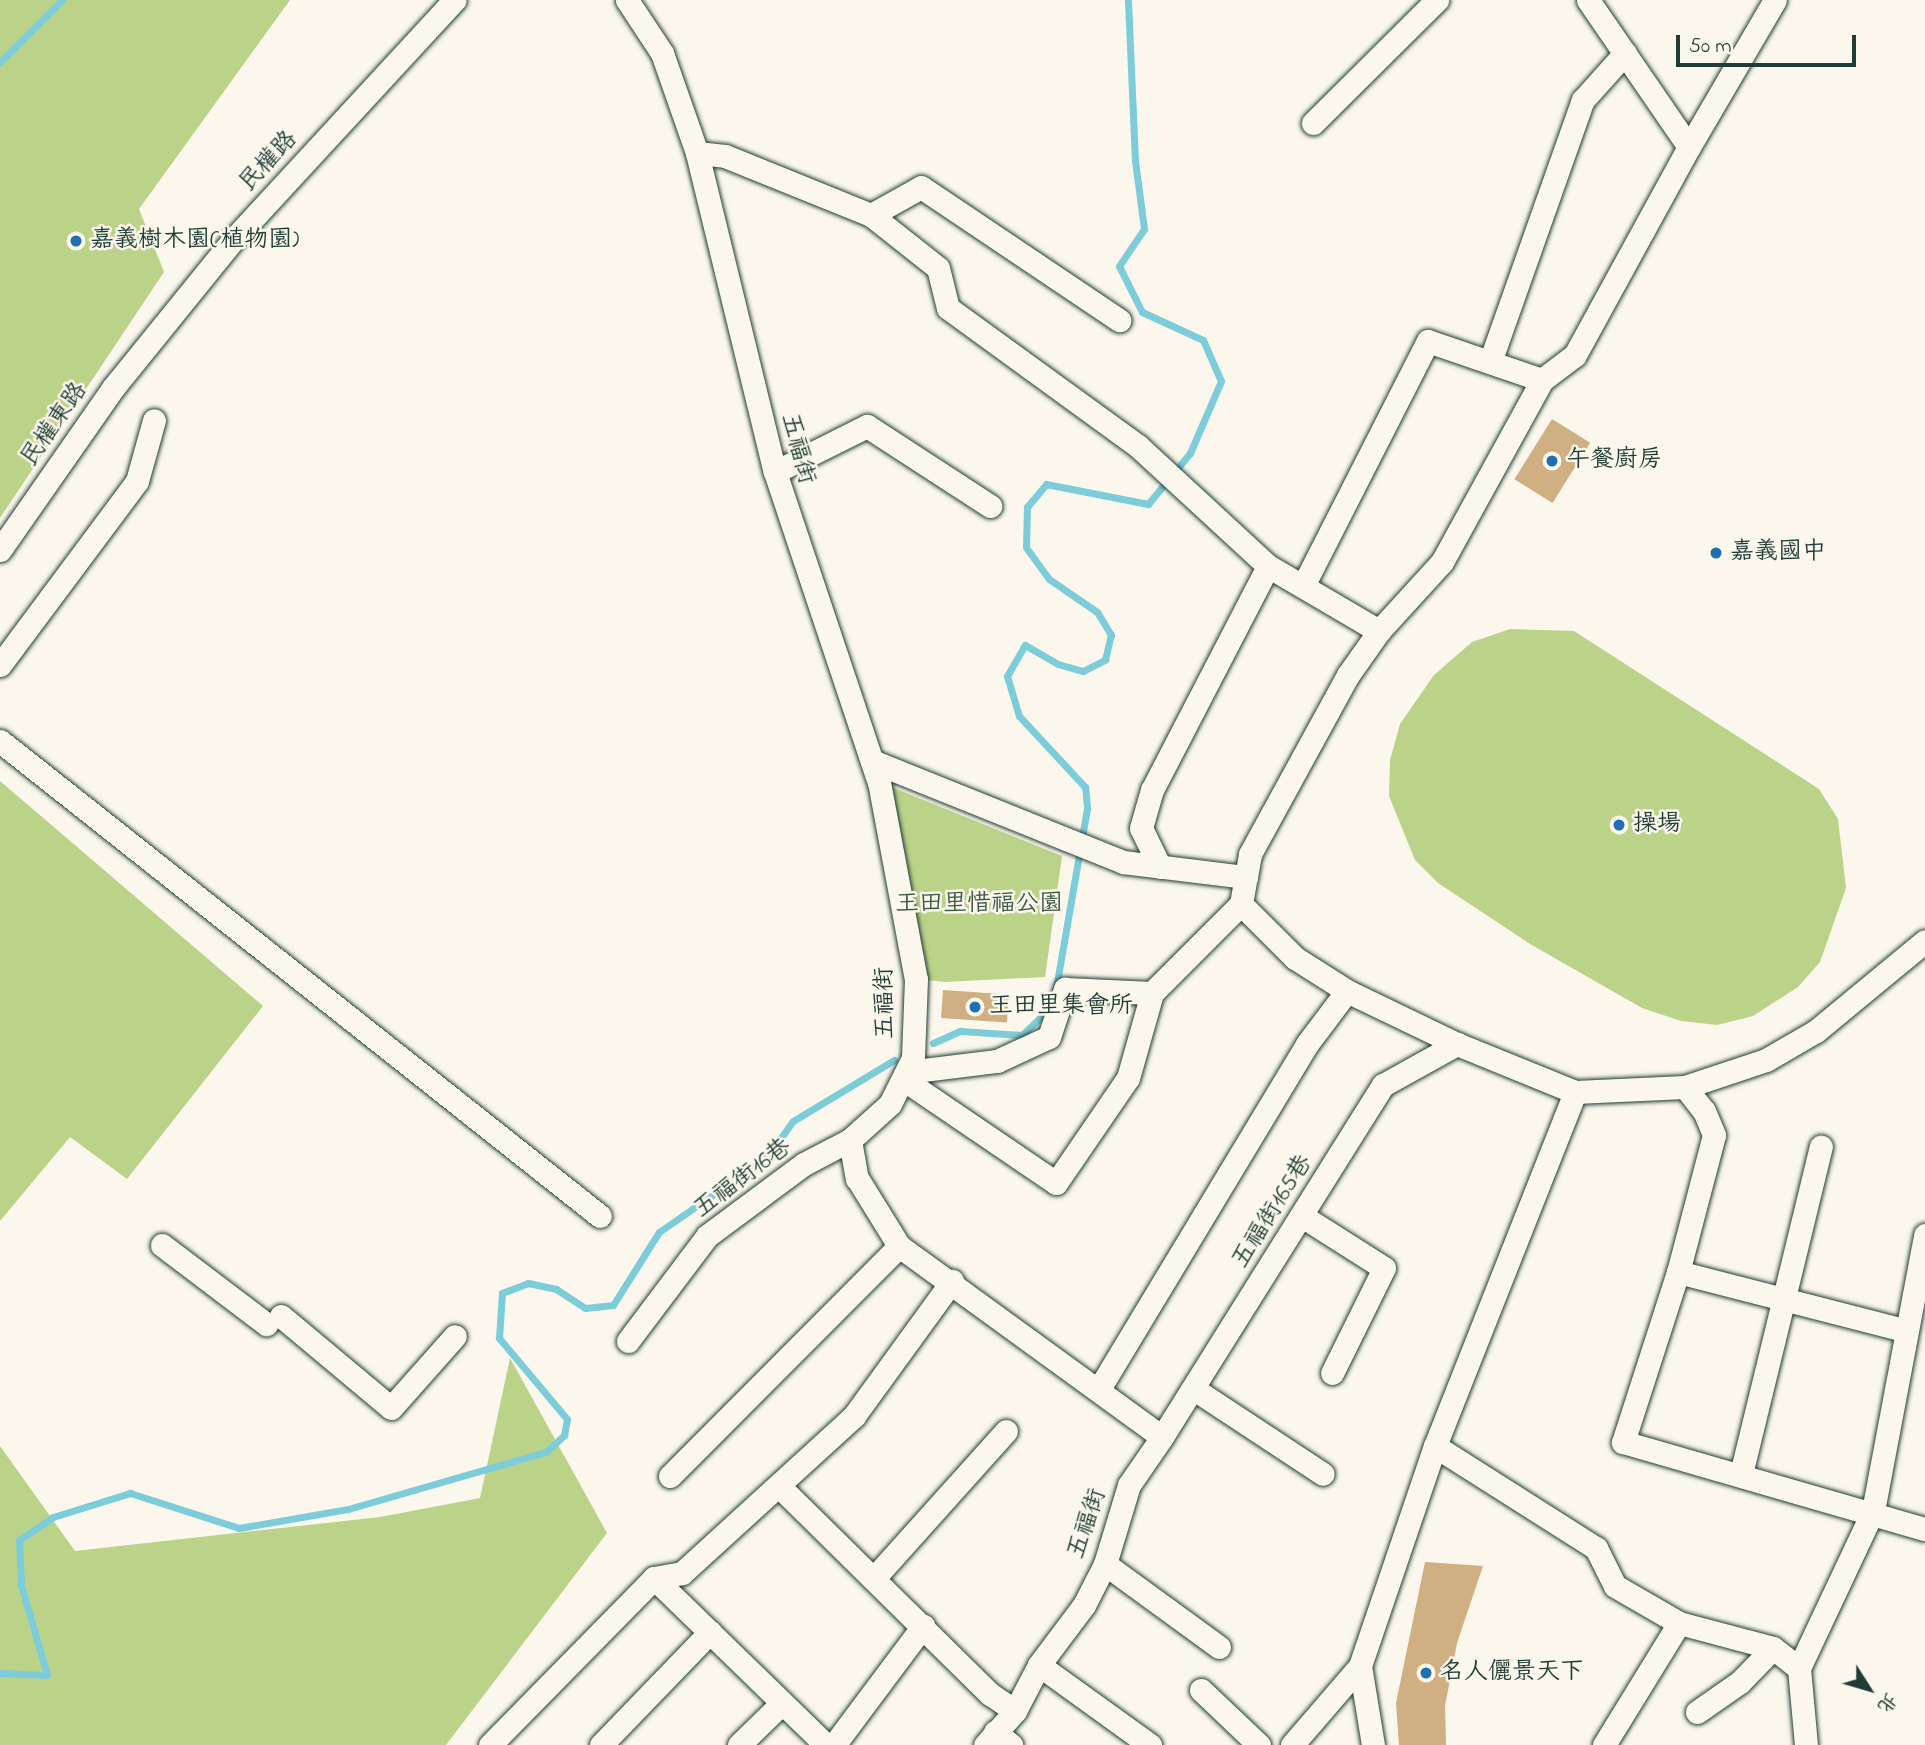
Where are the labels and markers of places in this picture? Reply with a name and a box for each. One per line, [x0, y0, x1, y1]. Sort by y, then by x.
place label: 嘉義樹木園(植物園) [90, 227, 299, 255]
marker: 嘉義樹木園(植物園) [68, 233, 84, 249]
place label: 午餐廚房 [1566, 447, 1662, 475]
marker: 午餐廚房 [1544, 453, 1560, 469]
place label: 嘉義國中 [1730, 539, 1826, 567]
marker: 嘉義國中 [1708, 545, 1724, 561]
place label: 操場 [1633, 811, 1681, 839]
marker: 操場 [1611, 817, 1627, 833]
place label: 王田里集會所 [989, 993, 1133, 1021]
marker: 王田里集會所 [967, 999, 983, 1015]
place label: 名人儷景天下 [1440, 1659, 1584, 1687]
marker: 名人儷景天下 [1418, 1665, 1434, 1681]

